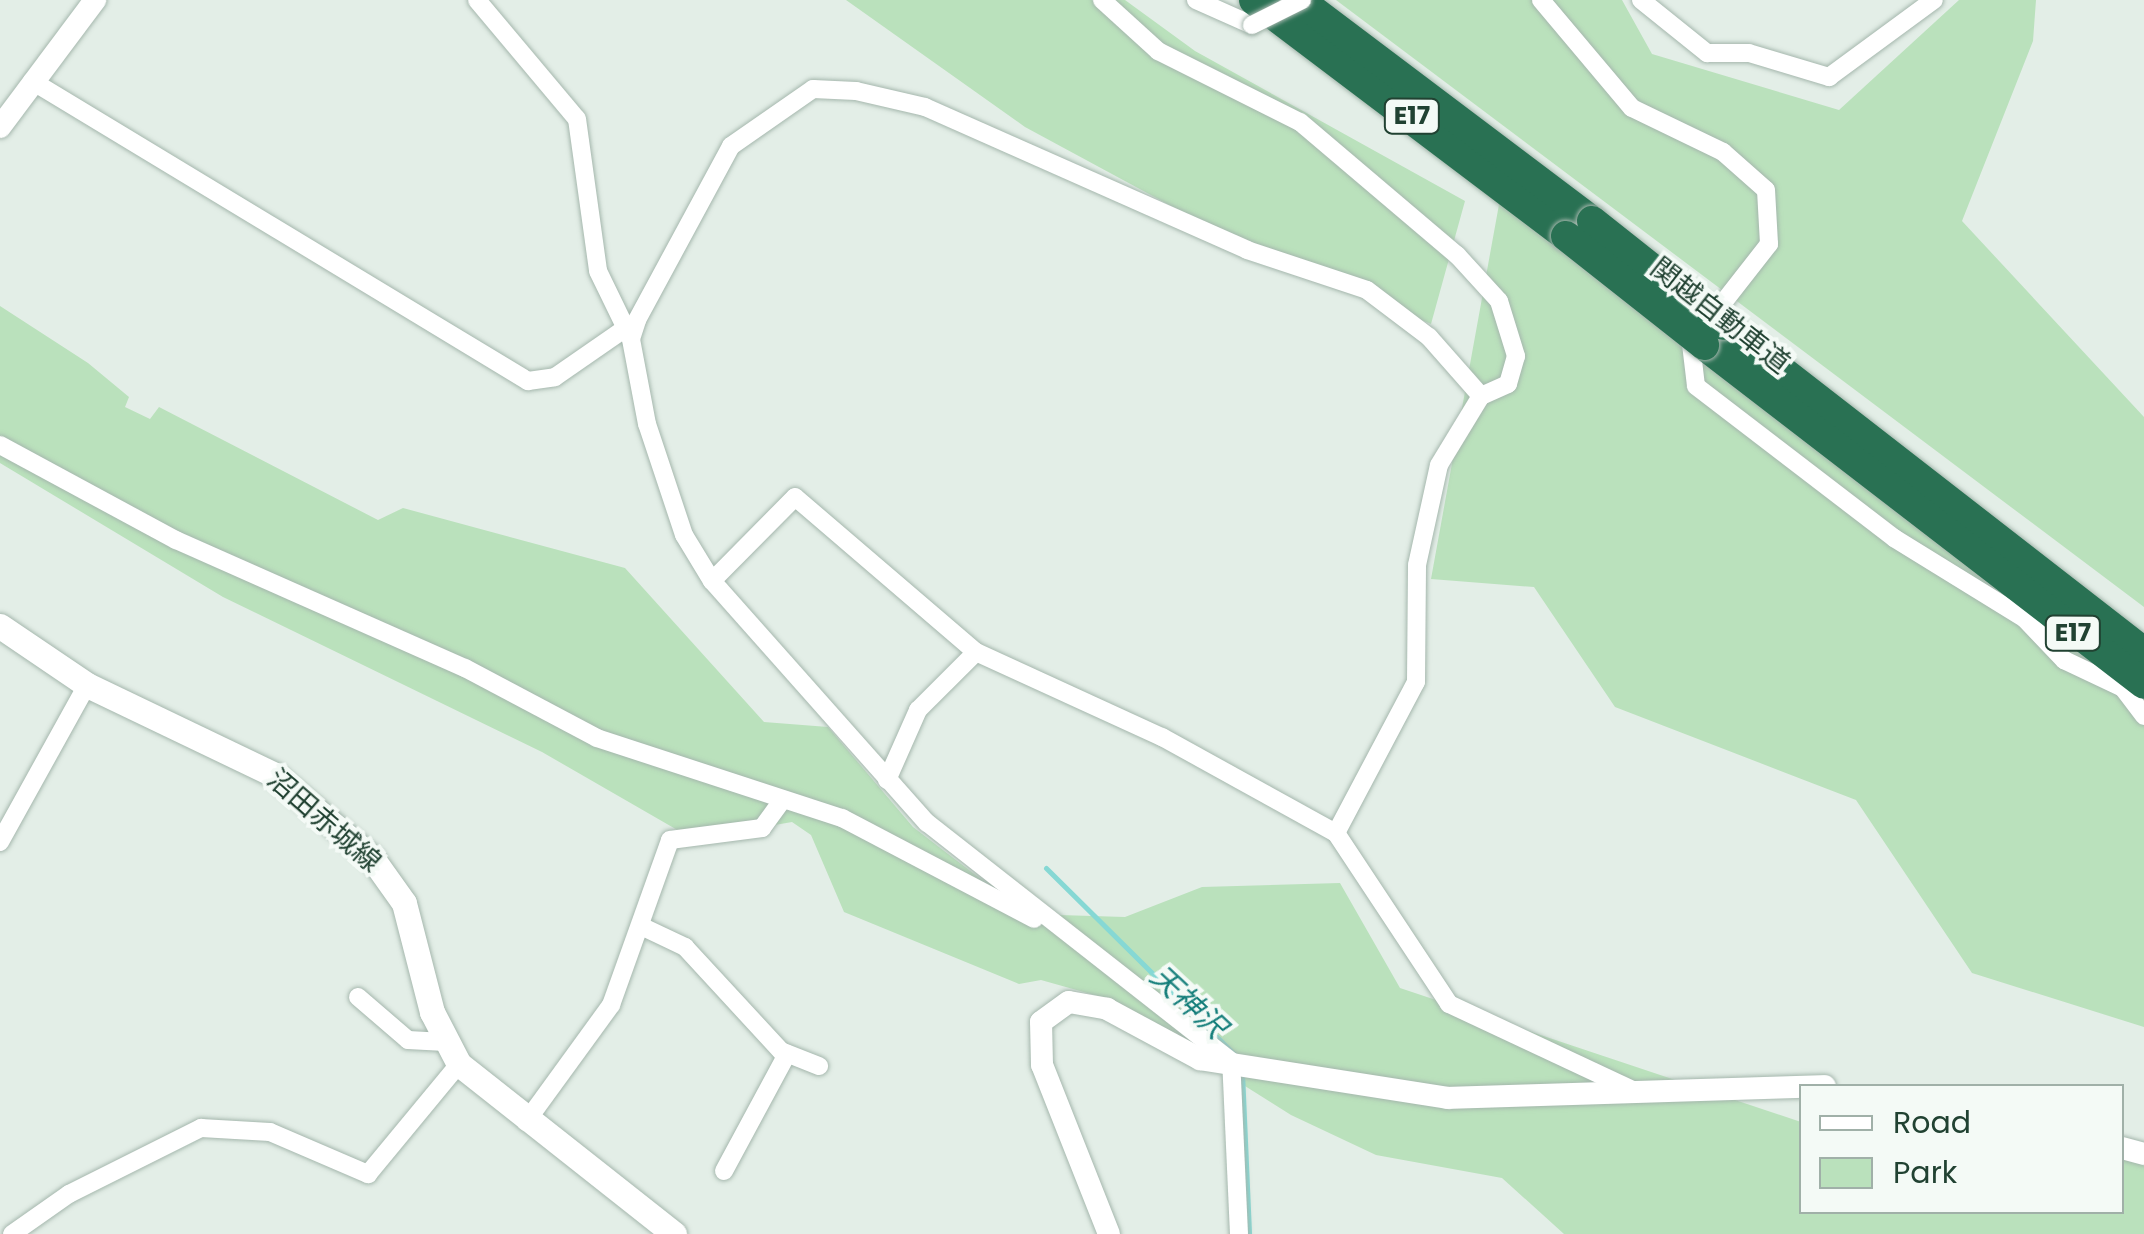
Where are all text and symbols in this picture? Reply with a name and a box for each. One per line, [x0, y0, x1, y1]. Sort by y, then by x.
road number: E17 [1382, 96, 1442, 136]
street label: 関越自動車道 [1643, 251, 1797, 381]
road number: E17 [2043, 613, 2103, 653]
street label: 沼田赤城線 [260, 762, 388, 880]
water label: 天神沢 [1143, 958, 1233, 1046]
legend [1799, 1084, 2124, 1214]
text: Road [1893, 1101, 1971, 1144]
text: Park [1893, 1151, 1957, 1194]

